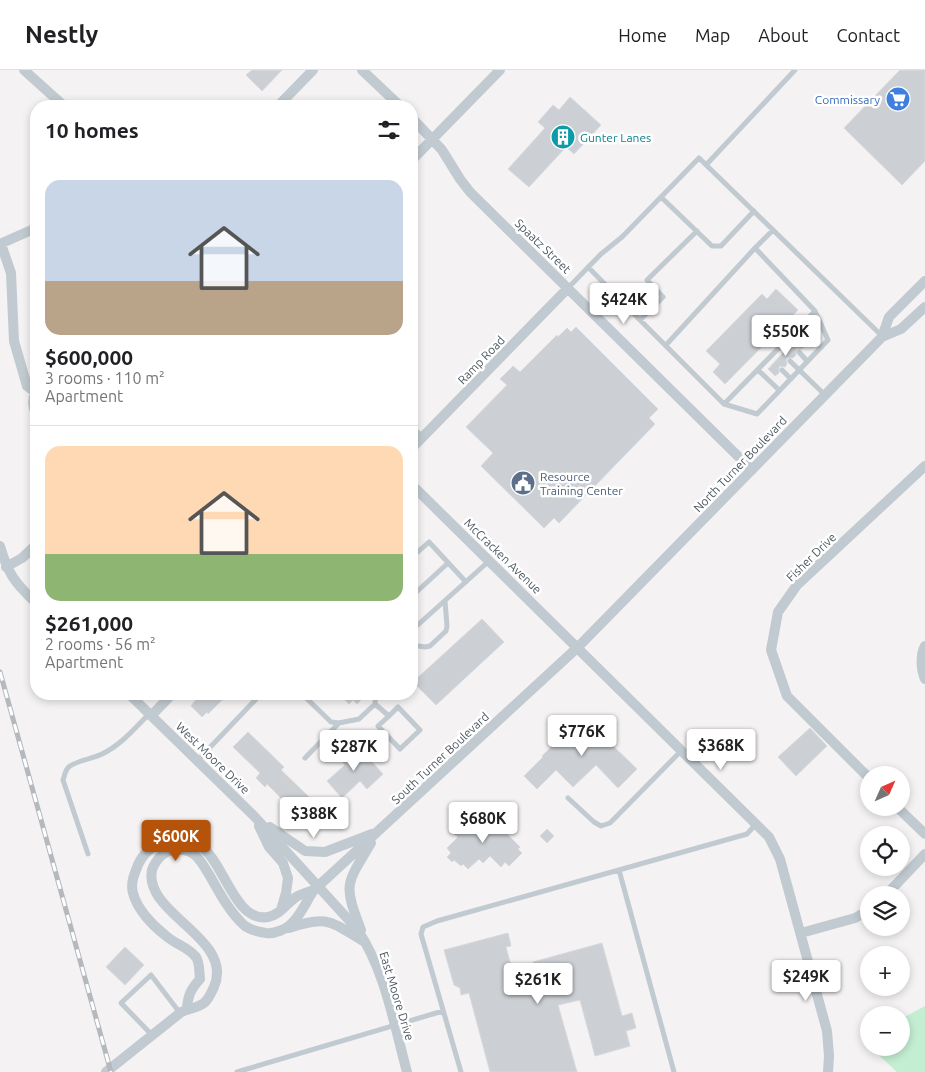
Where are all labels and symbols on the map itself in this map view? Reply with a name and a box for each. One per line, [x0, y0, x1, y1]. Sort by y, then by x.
supermarket icon: Commissary [885, 86, 911, 112]
place label: Commissary [815, 93, 880, 106]
building icon: Gunter Lanes [550, 124, 576, 150]
place label: Gunter Lanes [580, 131, 651, 144]
street label: Spaatz Street [513, 216, 574, 276]
pin: $424K [589, 282, 659, 325]
pin: $550K [751, 314, 821, 357]
street label: Ramp Road [455, 333, 507, 387]
street label: North Turner Boulevard [691, 414, 789, 514]
public building icon: Resource Training Center [510, 470, 536, 496]
place label: Resource Training Center [540, 470, 623, 497]
street label: McCracken Avenue [462, 516, 544, 596]
street label: Fisher Drive [784, 530, 838, 584]
street label: South Turner Boulevard [389, 710, 491, 806]
pin: $776K [547, 714, 617, 757]
street label: West Moore Drive [174, 720, 252, 796]
pin: $368K [686, 728, 756, 771]
pin: $287K [319, 730, 389, 772]
north arrow [860, 766, 910, 816]
pin: $388K [279, 796, 349, 839]
pin: $680K [448, 802, 518, 844]
pin: $600K [141, 820, 211, 862]
street label: East Moore Drive [377, 950, 417, 1042]
pin: $249K [771, 960, 841, 1002]
pin: $261K [503, 962, 573, 1005]

